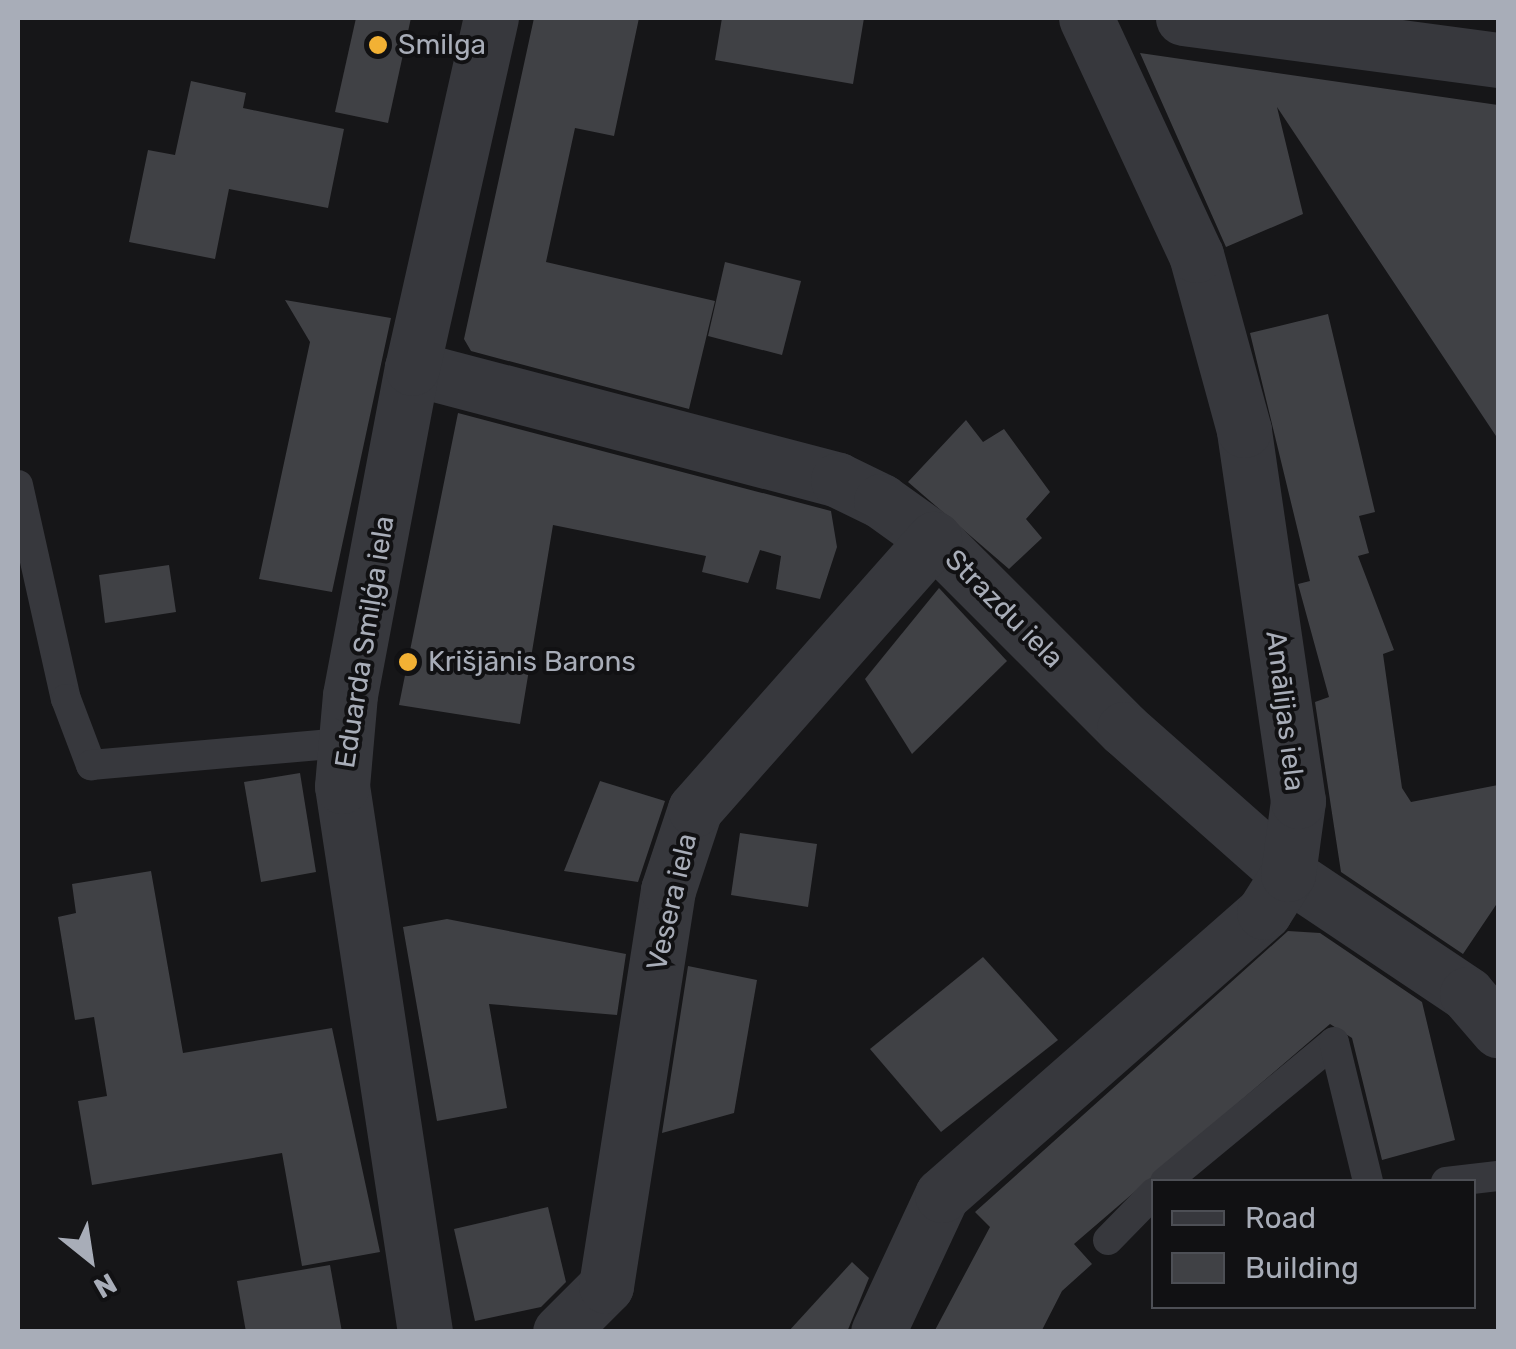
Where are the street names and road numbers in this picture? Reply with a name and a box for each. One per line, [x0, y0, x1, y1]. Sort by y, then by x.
street label: Eduarda Smiļģa iela [328, 514, 402, 770]
street label: Strazdu iela [938, 543, 1070, 675]
street label: Amālijas iela [1259, 629, 1311, 793]
street label: Vesera iela [640, 830, 704, 974]

